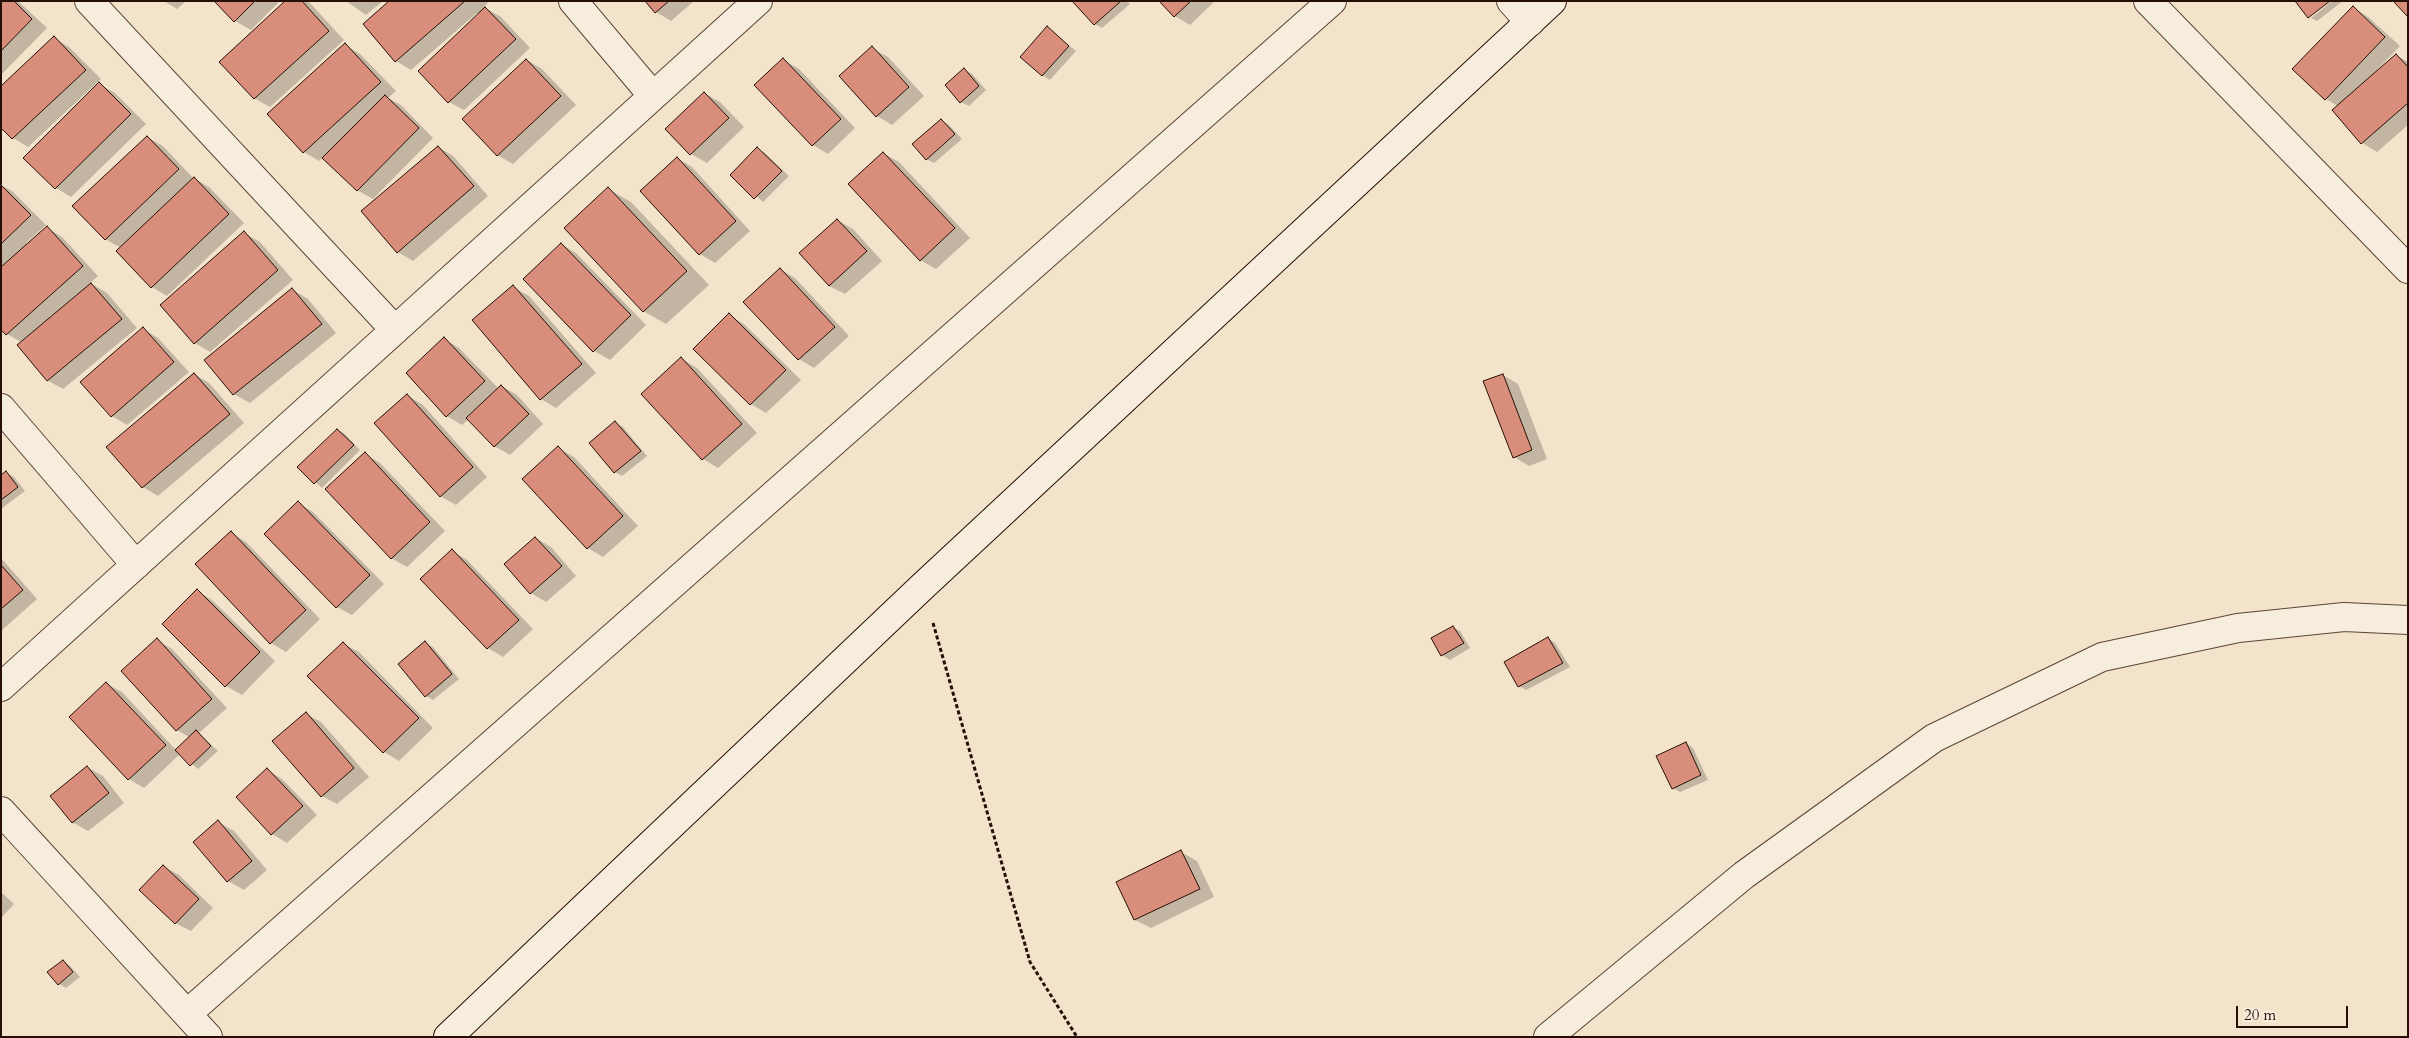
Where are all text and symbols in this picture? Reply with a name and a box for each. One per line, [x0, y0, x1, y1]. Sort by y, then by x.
scale bar [2239, 996, 2352, 1028]
text: 20 m [2244, 1005, 2276, 1025]

